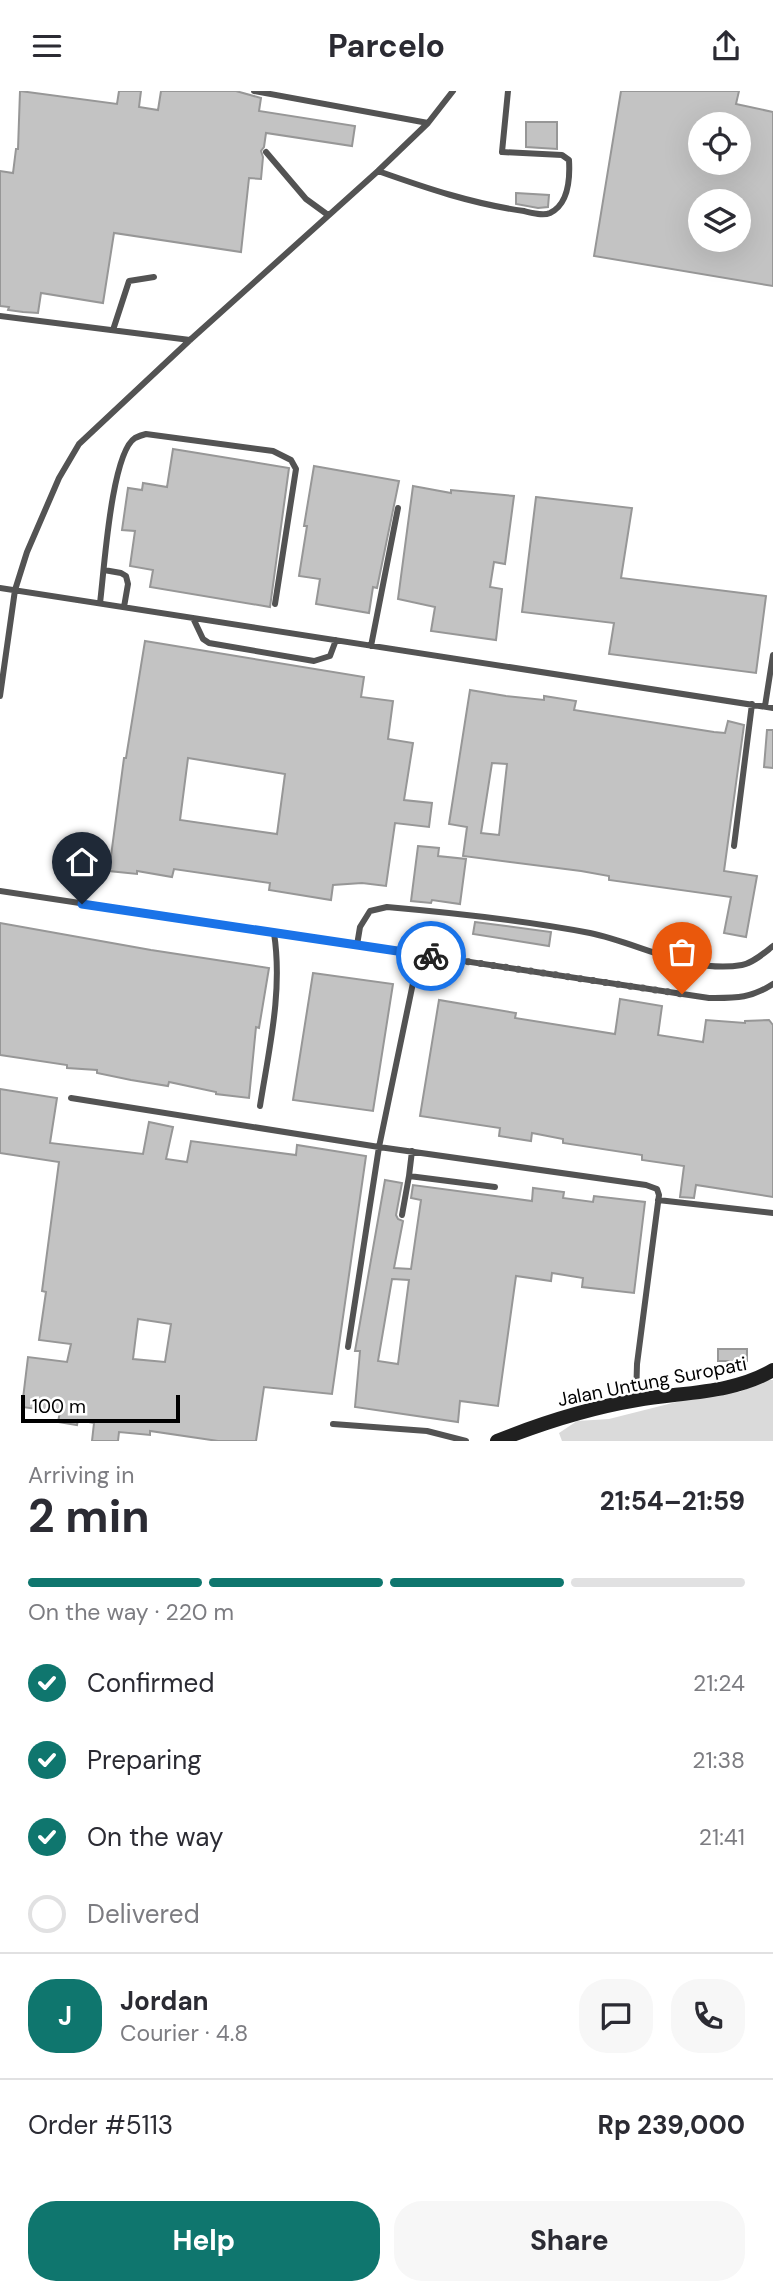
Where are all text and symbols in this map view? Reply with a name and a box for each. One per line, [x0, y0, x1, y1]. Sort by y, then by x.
text: Parcelo [328, 25, 445, 67]
icon: menu [28, 27, 66, 65]
icon: share [707, 27, 745, 65]
map controls [688, 112, 751, 252]
button: locate [688, 112, 751, 175]
button: layers [688, 189, 751, 252]
pin [52, 832, 112, 904]
icon: home [63, 843, 101, 881]
courier [396, 921, 466, 991]
pin [652, 922, 712, 994]
icon: bag [663, 933, 701, 971]
icon: bike [412, 937, 450, 975]
street label: Jalan Untung Suropati [555, 1351, 749, 1412]
scale bar [21, 1392, 180, 1424]
text: 100 m [32, 1394, 86, 1419]
text: Arriving in [28, 1460, 134, 1490]
text: 21:54–21:59 [600, 1484, 745, 1518]
text: 2 min [28, 1486, 150, 1546]
text: On the way · 220 m [28, 1597, 234, 1627]
icon: check [28, 1664, 66, 1702]
text: Confirmed [87, 1666, 214, 1700]
text: 21:24 [693, 1668, 745, 1698]
icon: check [28, 1741, 66, 1779]
text: Preparing [87, 1743, 202, 1777]
text: 21:38 [692, 1745, 745, 1775]
icon: check [28, 1818, 66, 1856]
text: On the way [87, 1820, 223, 1854]
text: 21:41 [699, 1822, 745, 1852]
text: Delivered [87, 1897, 200, 1931]
button: chat [579, 1979, 653, 2053]
button: phone [671, 1979, 745, 2053]
text: Jordan [120, 1984, 209, 2018]
text: J [58, 1999, 72, 2033]
text: Courier · 4.8 [120, 2018, 248, 2048]
text: Order #5113 [28, 2108, 173, 2142]
text: Rp 239,000 [598, 2108, 745, 2142]
button: Help [28, 2201, 380, 2281]
button: Share [394, 2201, 745, 2281]

